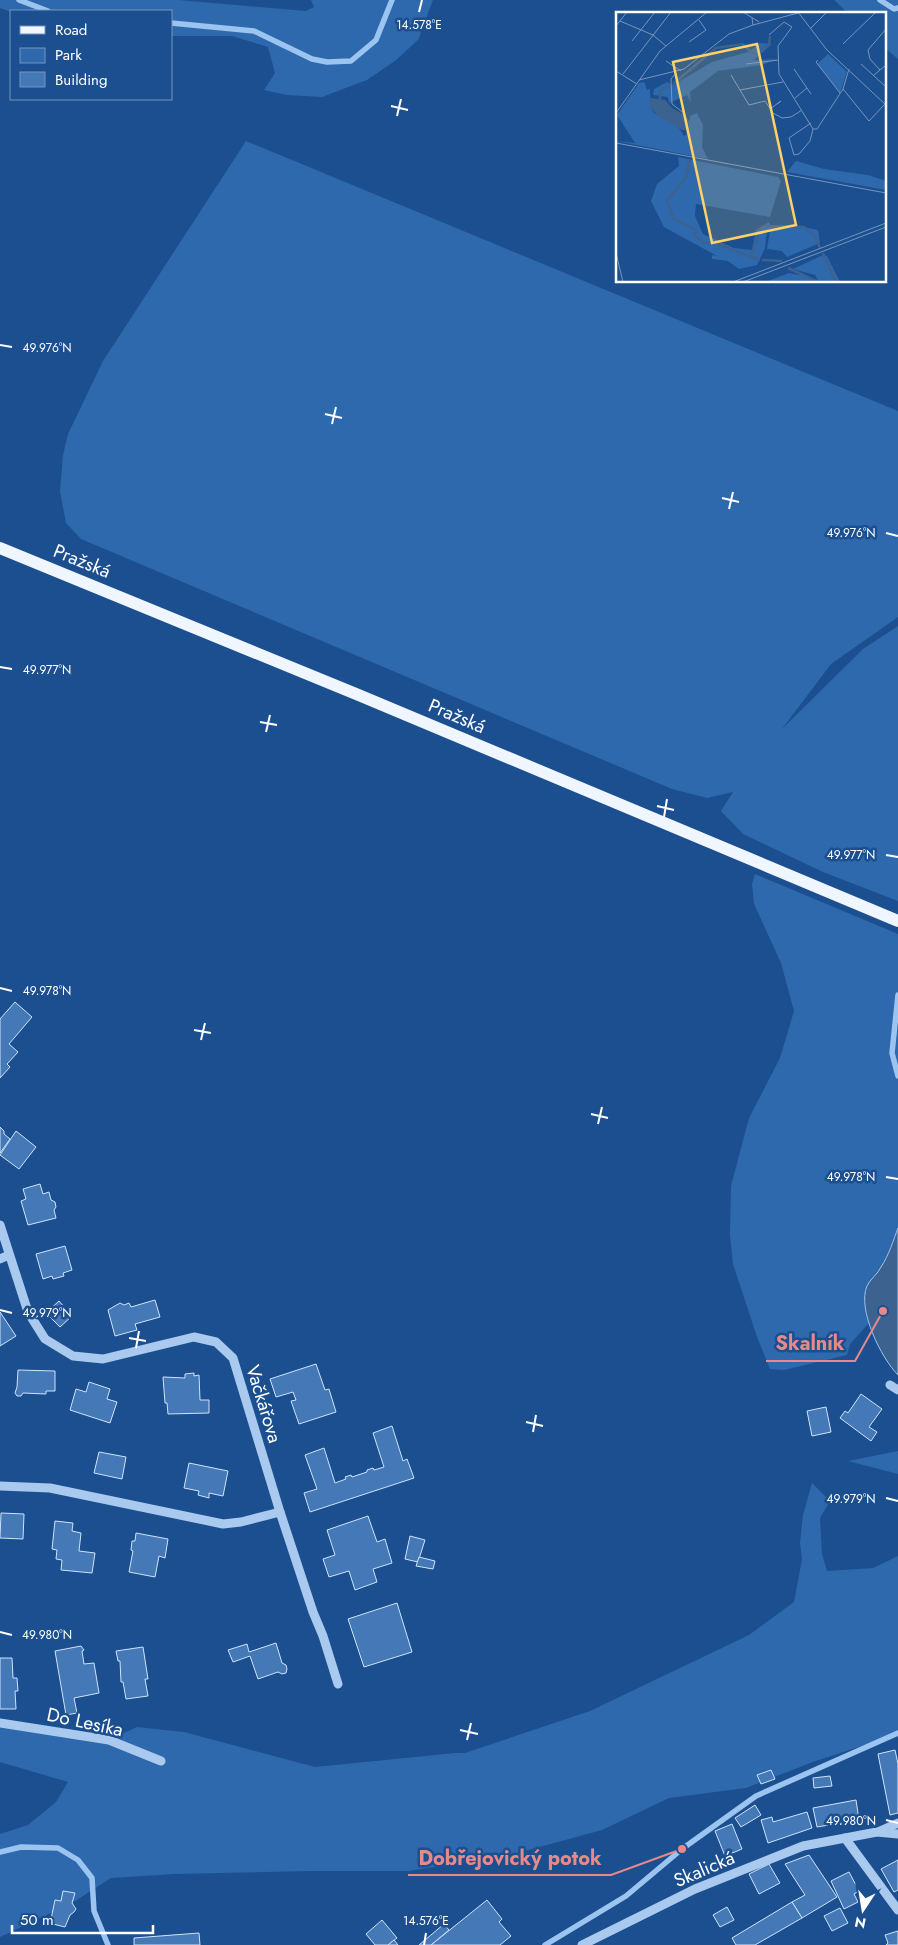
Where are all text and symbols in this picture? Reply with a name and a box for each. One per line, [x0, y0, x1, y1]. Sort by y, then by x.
legend [10, 10, 172, 100]
inset map [616, 12, 886, 282]
text: 14.578°E [396, 16, 442, 34]
text: Road [55, 19, 87, 41]
text: Park [55, 44, 82, 66]
text: Building [55, 69, 107, 91]
text: 49.976°N [22, 339, 72, 357]
text: 49.976°N [826, 524, 876, 542]
street label: Pražská [49, 537, 115, 585]
text: 49.977°N [23, 661, 71, 679]
street label: Pražská [424, 692, 490, 740]
text: 49.977°N [827, 846, 875, 864]
text: 49.978°N [23, 982, 71, 1000]
text: 49.978°N [827, 1168, 875, 1186]
text: 49.979°N [22, 1304, 72, 1322]
callout: Skalník [766, 1326, 855, 1361]
text: Skalník [776, 1329, 845, 1358]
street label: Vačkářova [239, 1362, 289, 1446]
text: 49.979°N [826, 1490, 876, 1508]
text: 49.980°N [22, 1626, 72, 1644]
street label: Do Lesíka [44, 1701, 126, 1743]
text: 49.980°N [826, 1812, 876, 1830]
callout: Dobřejovický potok [408, 1840, 611, 1875]
text: Dobřejovický potok [418, 1844, 602, 1873]
street label: Skalická [669, 1844, 739, 1894]
north arrow [838, 1885, 888, 1935]
scale bar [12, 1902, 154, 1934]
text: 50 m [20, 1909, 54, 1931]
text: 14.576°E [403, 1912, 449, 1930]
text: N [853, 1912, 868, 1934]

